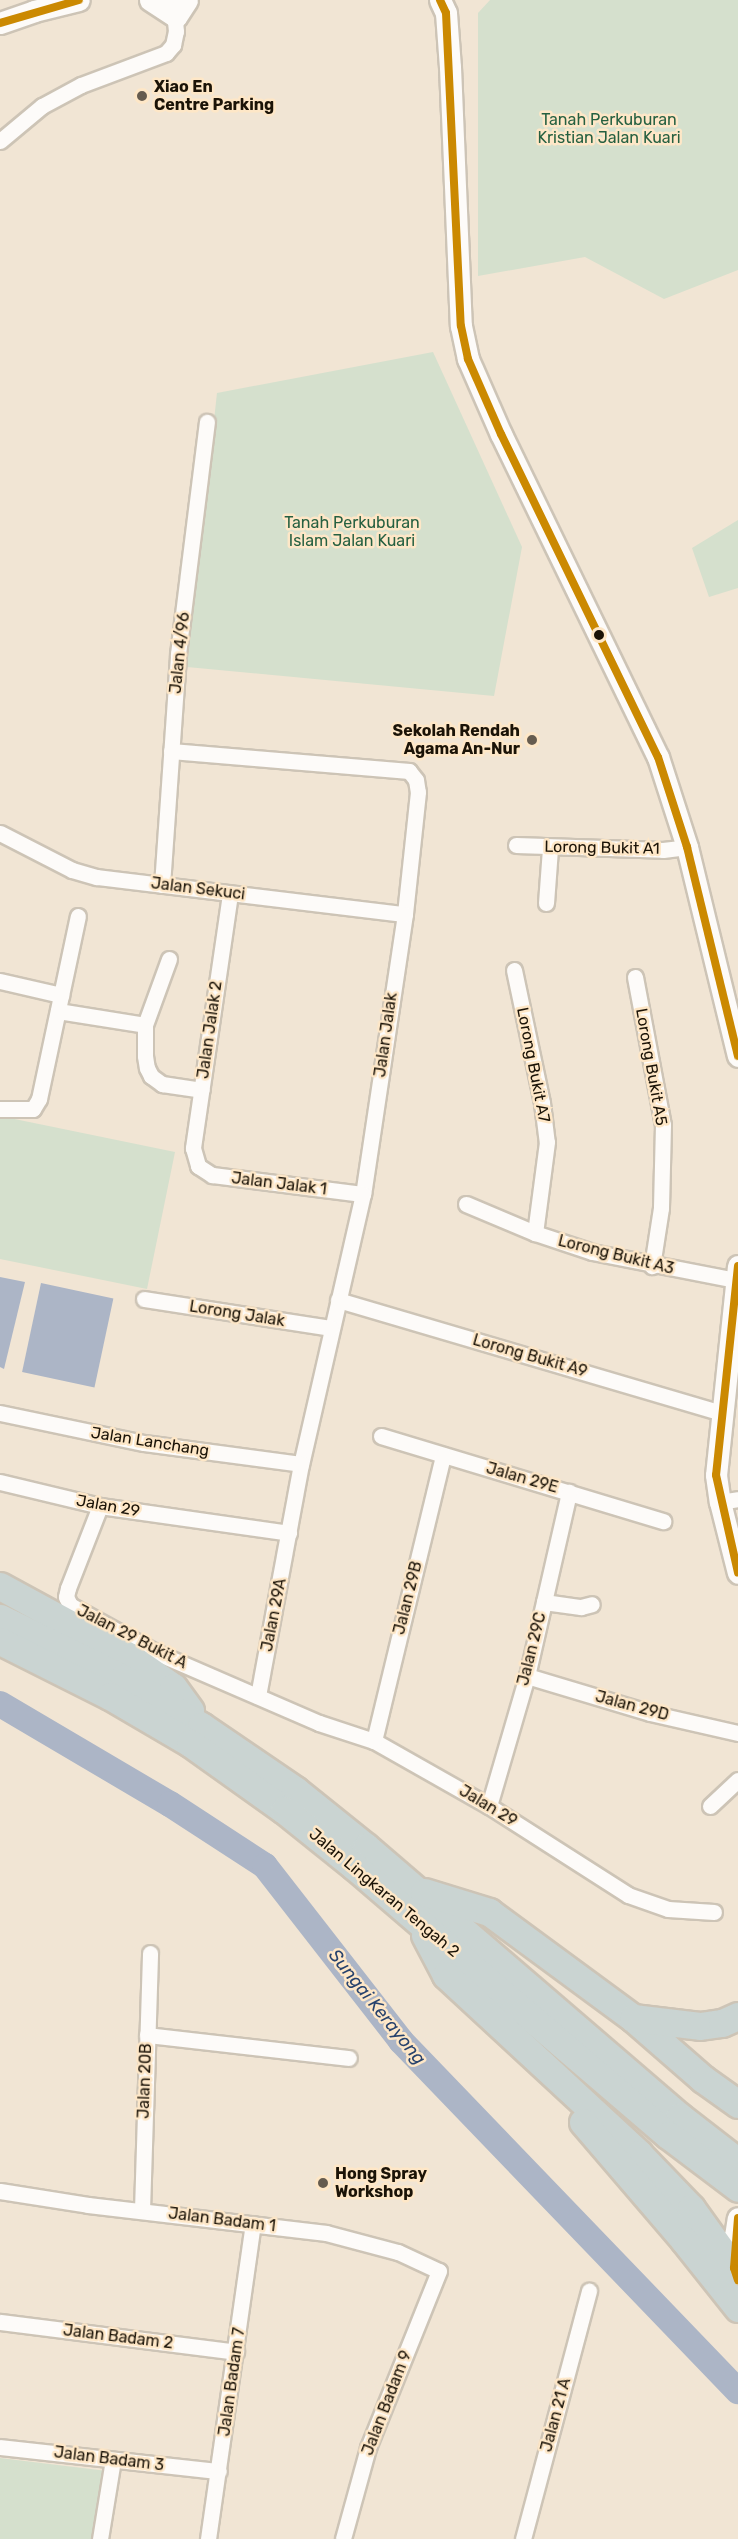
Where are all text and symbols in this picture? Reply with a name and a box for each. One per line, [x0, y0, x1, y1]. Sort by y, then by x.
place label: Xiao En Centre Parking [154, 77, 274, 115]
marker: Xiao En Centre Parking [135, 89, 149, 103]
park label: Tanah Perkuburan Kristian Jalan Kuari [537, 110, 681, 148]
park label: Tanah Perkuburan Islam Jalan Kuari [284, 513, 420, 551]
street label: Jalan 4/96 [166, 611, 194, 695]
unlabelled marker [593, 629, 605, 641]
place label: Sekolah Rendah Agama An-Nur [393, 721, 520, 759]
marker: Sekolah Rendah Agama An-Nur [525, 733, 539, 747]
street label: Lorong Bukit A1 [544, 837, 660, 859]
street label: Jalan Sekuci [150, 874, 246, 904]
street label: Jalan Jalak 2 [194, 980, 226, 1080]
street label: Jalan Jalak [371, 992, 401, 1078]
street label: Lorong Bukit A7 [512, 1005, 554, 1125]
street label: Lorong Bukit A5 [631, 1007, 671, 1127]
street label: Jalan Jalak 1 [230, 1169, 328, 1199]
street label: Lorong Bukit A3 [556, 1231, 676, 1279]
street label: Lorong Jalak [188, 1297, 286, 1331]
street label: Lorong Bukit A9 [470, 1330, 590, 1382]
street label: Jalan Lanchang [90, 1423, 210, 1461]
street label: Jalan 29E [484, 1459, 560, 1497]
street label: Jalan 29 [75, 1491, 141, 1521]
street label: Jalan 29B [390, 1559, 426, 1637]
street label: Jalan 29A [257, 1577, 291, 1653]
street label: Jalan 29 Bukit A [74, 1601, 190, 1673]
street label: Jalan 29C [514, 1610, 550, 1688]
street label: Jalan 29D [593, 1687, 671, 1725]
street label: Jalan 29 [456, 1781, 520, 1831]
street label: Jalan Lingkaran Tengah 2 [305, 1824, 463, 1962]
water label: Sungai Kerayong [324, 1945, 430, 2069]
street label: Jalan 20B [134, 2043, 156, 2119]
place label: Hong Spray Workshop [335, 2164, 427, 2202]
marker: Hong Spray Workshop [316, 2176, 330, 2190]
street label: Jalan Badam 1 [167, 2204, 277, 2236]
street label: Jalan Badam 2 [62, 2321, 174, 2353]
street label: Jalan Badam 7 [215, 2326, 249, 2438]
street label: Jalan Badam 9 [358, 2348, 416, 2458]
street label: Jalan 21 A [537, 2376, 575, 2454]
street label: Jalan Badam 3 [53, 2443, 165, 2475]

